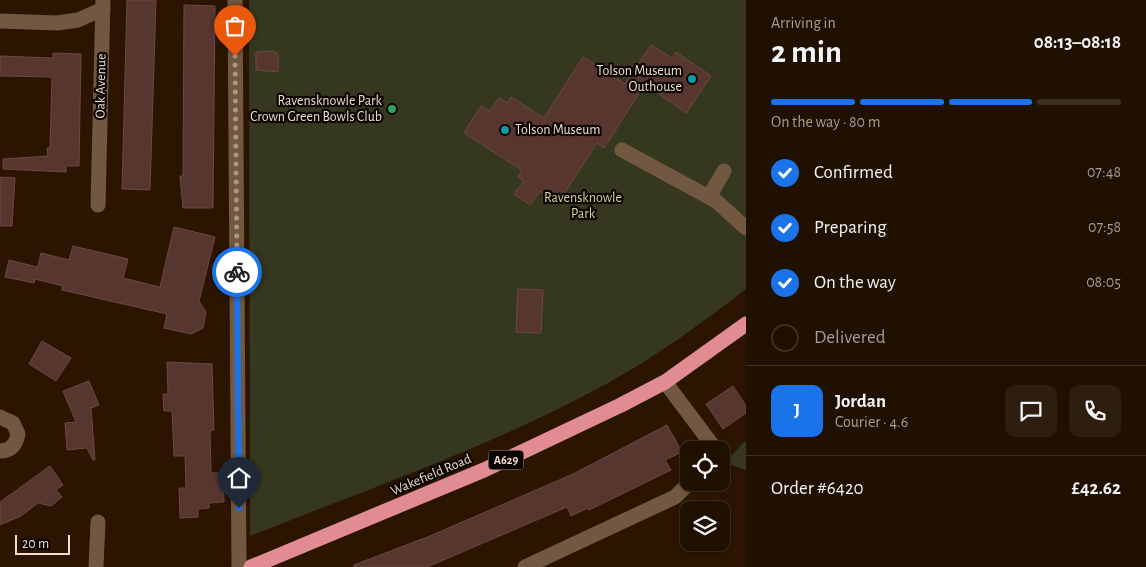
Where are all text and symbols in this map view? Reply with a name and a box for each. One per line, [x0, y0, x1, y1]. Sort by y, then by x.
pin [214, 5, 256, 56]
icon: bag [221, 12, 249, 40]
text: Arriving in [771, 15, 836, 31]
text: 08:13–08:18 [1034, 33, 1121, 52]
text: 2 min [771, 36, 842, 68]
street label: Oak Avenue [93, 53, 109, 119]
place label: Tolson Museum Outhouse [597, 64, 682, 94]
marker: Tolson Museum Outhouse [686, 73, 698, 85]
place label: Ravensknowle Park Crown Green Bowls Club [250, 94, 383, 124]
marker: Ravensknowle Park Crown Green Bowls Club [386, 103, 398, 115]
text: On the way · 80 m [771, 114, 880, 130]
place label: Tolson Museum [515, 123, 600, 137]
marker: Tolson Museum [499, 124, 511, 136]
icon: check [771, 159, 799, 187]
text: Confirmed [814, 163, 893, 182]
text: 07:48 [1087, 164, 1121, 180]
park label: Ravensknowle Park [544, 191, 622, 221]
icon: check [771, 214, 799, 242]
text: Preparing [814, 218, 887, 237]
text: 07:58 [1088, 219, 1121, 235]
courier [212, 247, 262, 297]
icon: bike [223, 258, 251, 286]
icon: check [771, 269, 799, 297]
text: On the way [814, 273, 896, 292]
text: 08:05 [1086, 274, 1121, 290]
text: Delivered [814, 328, 886, 347]
button: chat [1005, 385, 1057, 437]
button: phone [1069, 385, 1121, 437]
text: Jordan [835, 392, 886, 411]
text: J [794, 401, 800, 420]
text: Courier · 4.6 [835, 414, 908, 430]
map controls [680, 441, 730, 551]
button: locate [680, 441, 730, 491]
road number: A629 [488, 450, 524, 470]
street label: Wakefield Road [389, 452, 473, 498]
pin [218, 457, 260, 508]
icon: home [225, 464, 253, 492]
text: Order #6420 [771, 479, 864, 498]
text: £42.62 [1072, 479, 1121, 498]
button: layers [680, 501, 730, 551]
scale bar [15, 532, 70, 555]
text: 20 m [22, 537, 49, 551]

